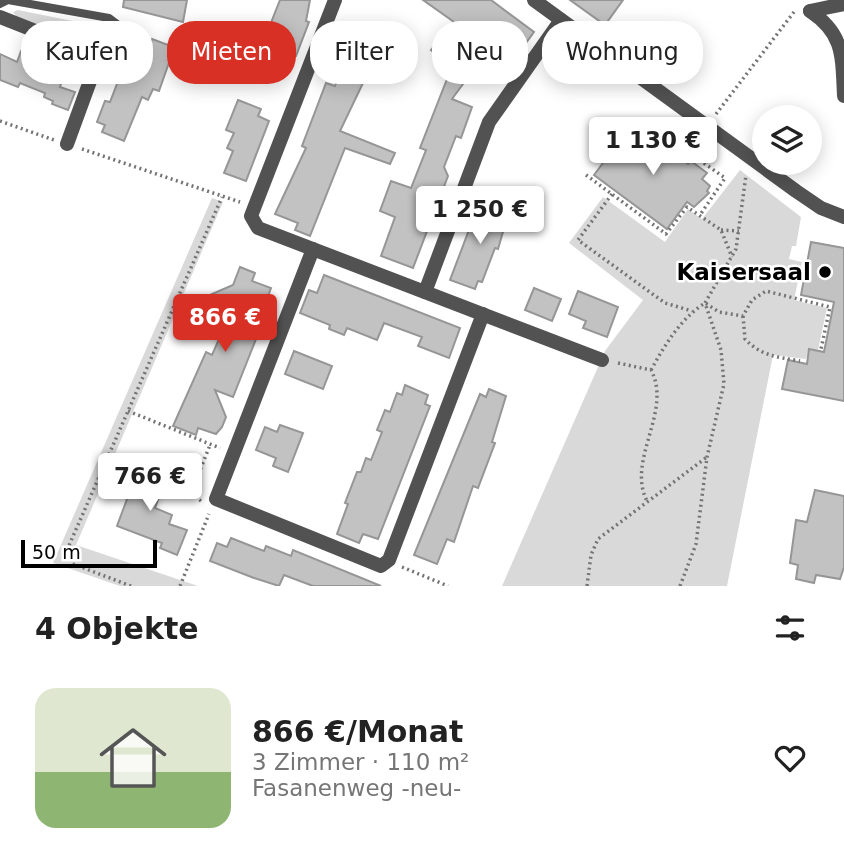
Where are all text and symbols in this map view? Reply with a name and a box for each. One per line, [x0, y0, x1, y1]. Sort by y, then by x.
chip: Kaufen [21, 21, 153, 84]
chip: Mieten [167, 21, 296, 84]
chip: Filter [310, 21, 418, 84]
chip: Neu [432, 21, 528, 84]
chip: Wohnung [542, 21, 703, 84]
map controls [752, 105, 822, 175]
button: layers [752, 105, 822, 175]
pin: 1 130 € [588, 118, 718, 177]
text: 1 130 € [605, 127, 701, 153]
pin: 1 250 € [415, 187, 545, 246]
text: 1 250 € [432, 196, 528, 222]
place label: Kaisersaal [677, 259, 811, 285]
marker: Kaisersaal [817, 264, 833, 280]
pin: 866 € [176, 294, 274, 354]
text: 866 € [189, 304, 261, 330]
pin: 766 € [101, 454, 199, 513]
text: 766 € [114, 463, 186, 489]
scale bar [21, 537, 158, 569]
text: 50 m [32, 541, 81, 563]
icon: filters [771, 609, 809, 647]
text: 4 Objekte [35, 611, 199, 646]
text: 866 €/Monat [252, 714, 463, 749]
icon: home [91, 716, 175, 800]
icon: heart [771, 739, 809, 777]
text: 3 Zimmer · 110 m² [252, 749, 469, 775]
text: Fasanenweg -neu- [252, 775, 461, 801]

